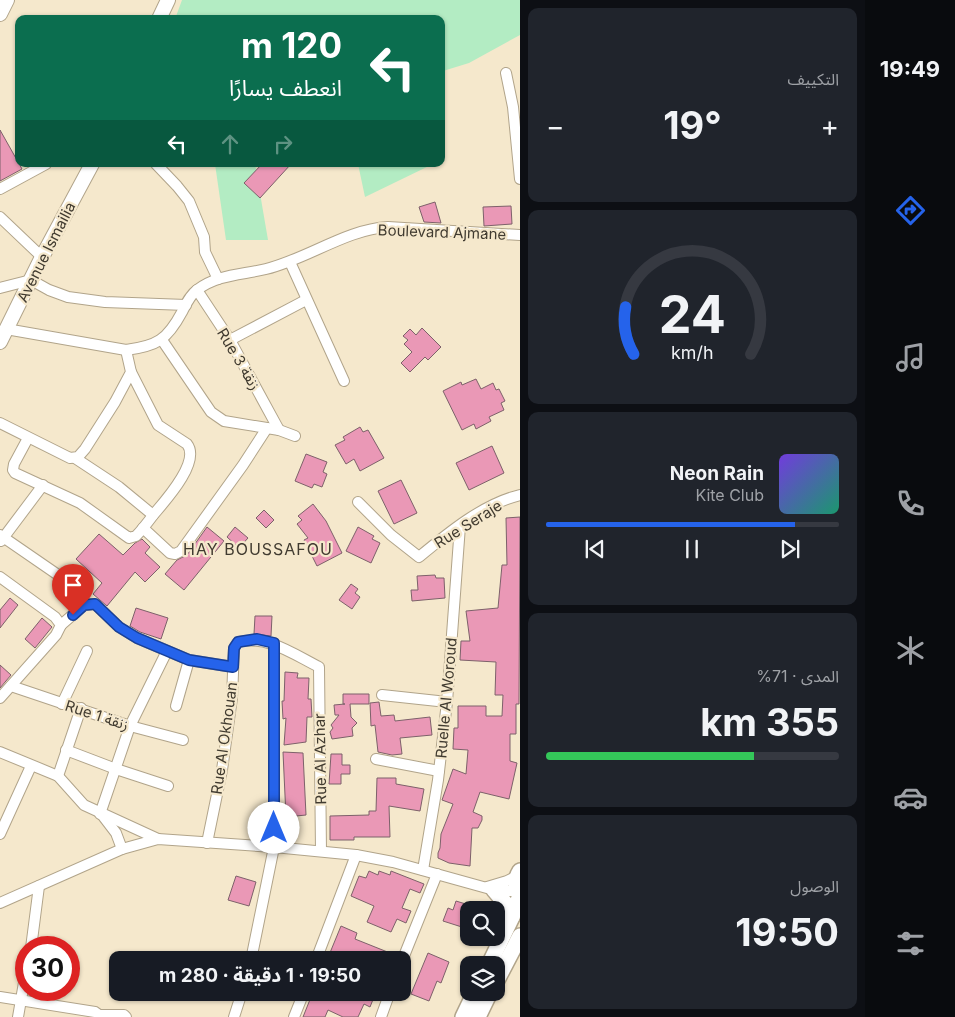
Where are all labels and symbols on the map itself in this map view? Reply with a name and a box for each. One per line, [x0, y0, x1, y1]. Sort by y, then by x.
street label: Avenue Ismailia [13, 199, 79, 305]
street label: Boulevard Ajmane [377, 220, 507, 244]
street label: Rue 3 زنقة [213, 325, 265, 393]
street label: Rue Seraje [431, 496, 505, 552]
district label: HAY BOUSSAFOU [183, 539, 333, 559]
pin [52, 564, 94, 615]
street label: Ruelle Al Woroud [431, 637, 461, 759]
street label: Rue Al Okhouan [207, 681, 241, 795]
street label: Rue 1 زنقة [63, 696, 131, 734]
street label: Rue Al Azhar [310, 713, 330, 805]
position arrow [247, 801, 299, 853]
speed limit sign: 30 [15, 936, 80, 1001]

